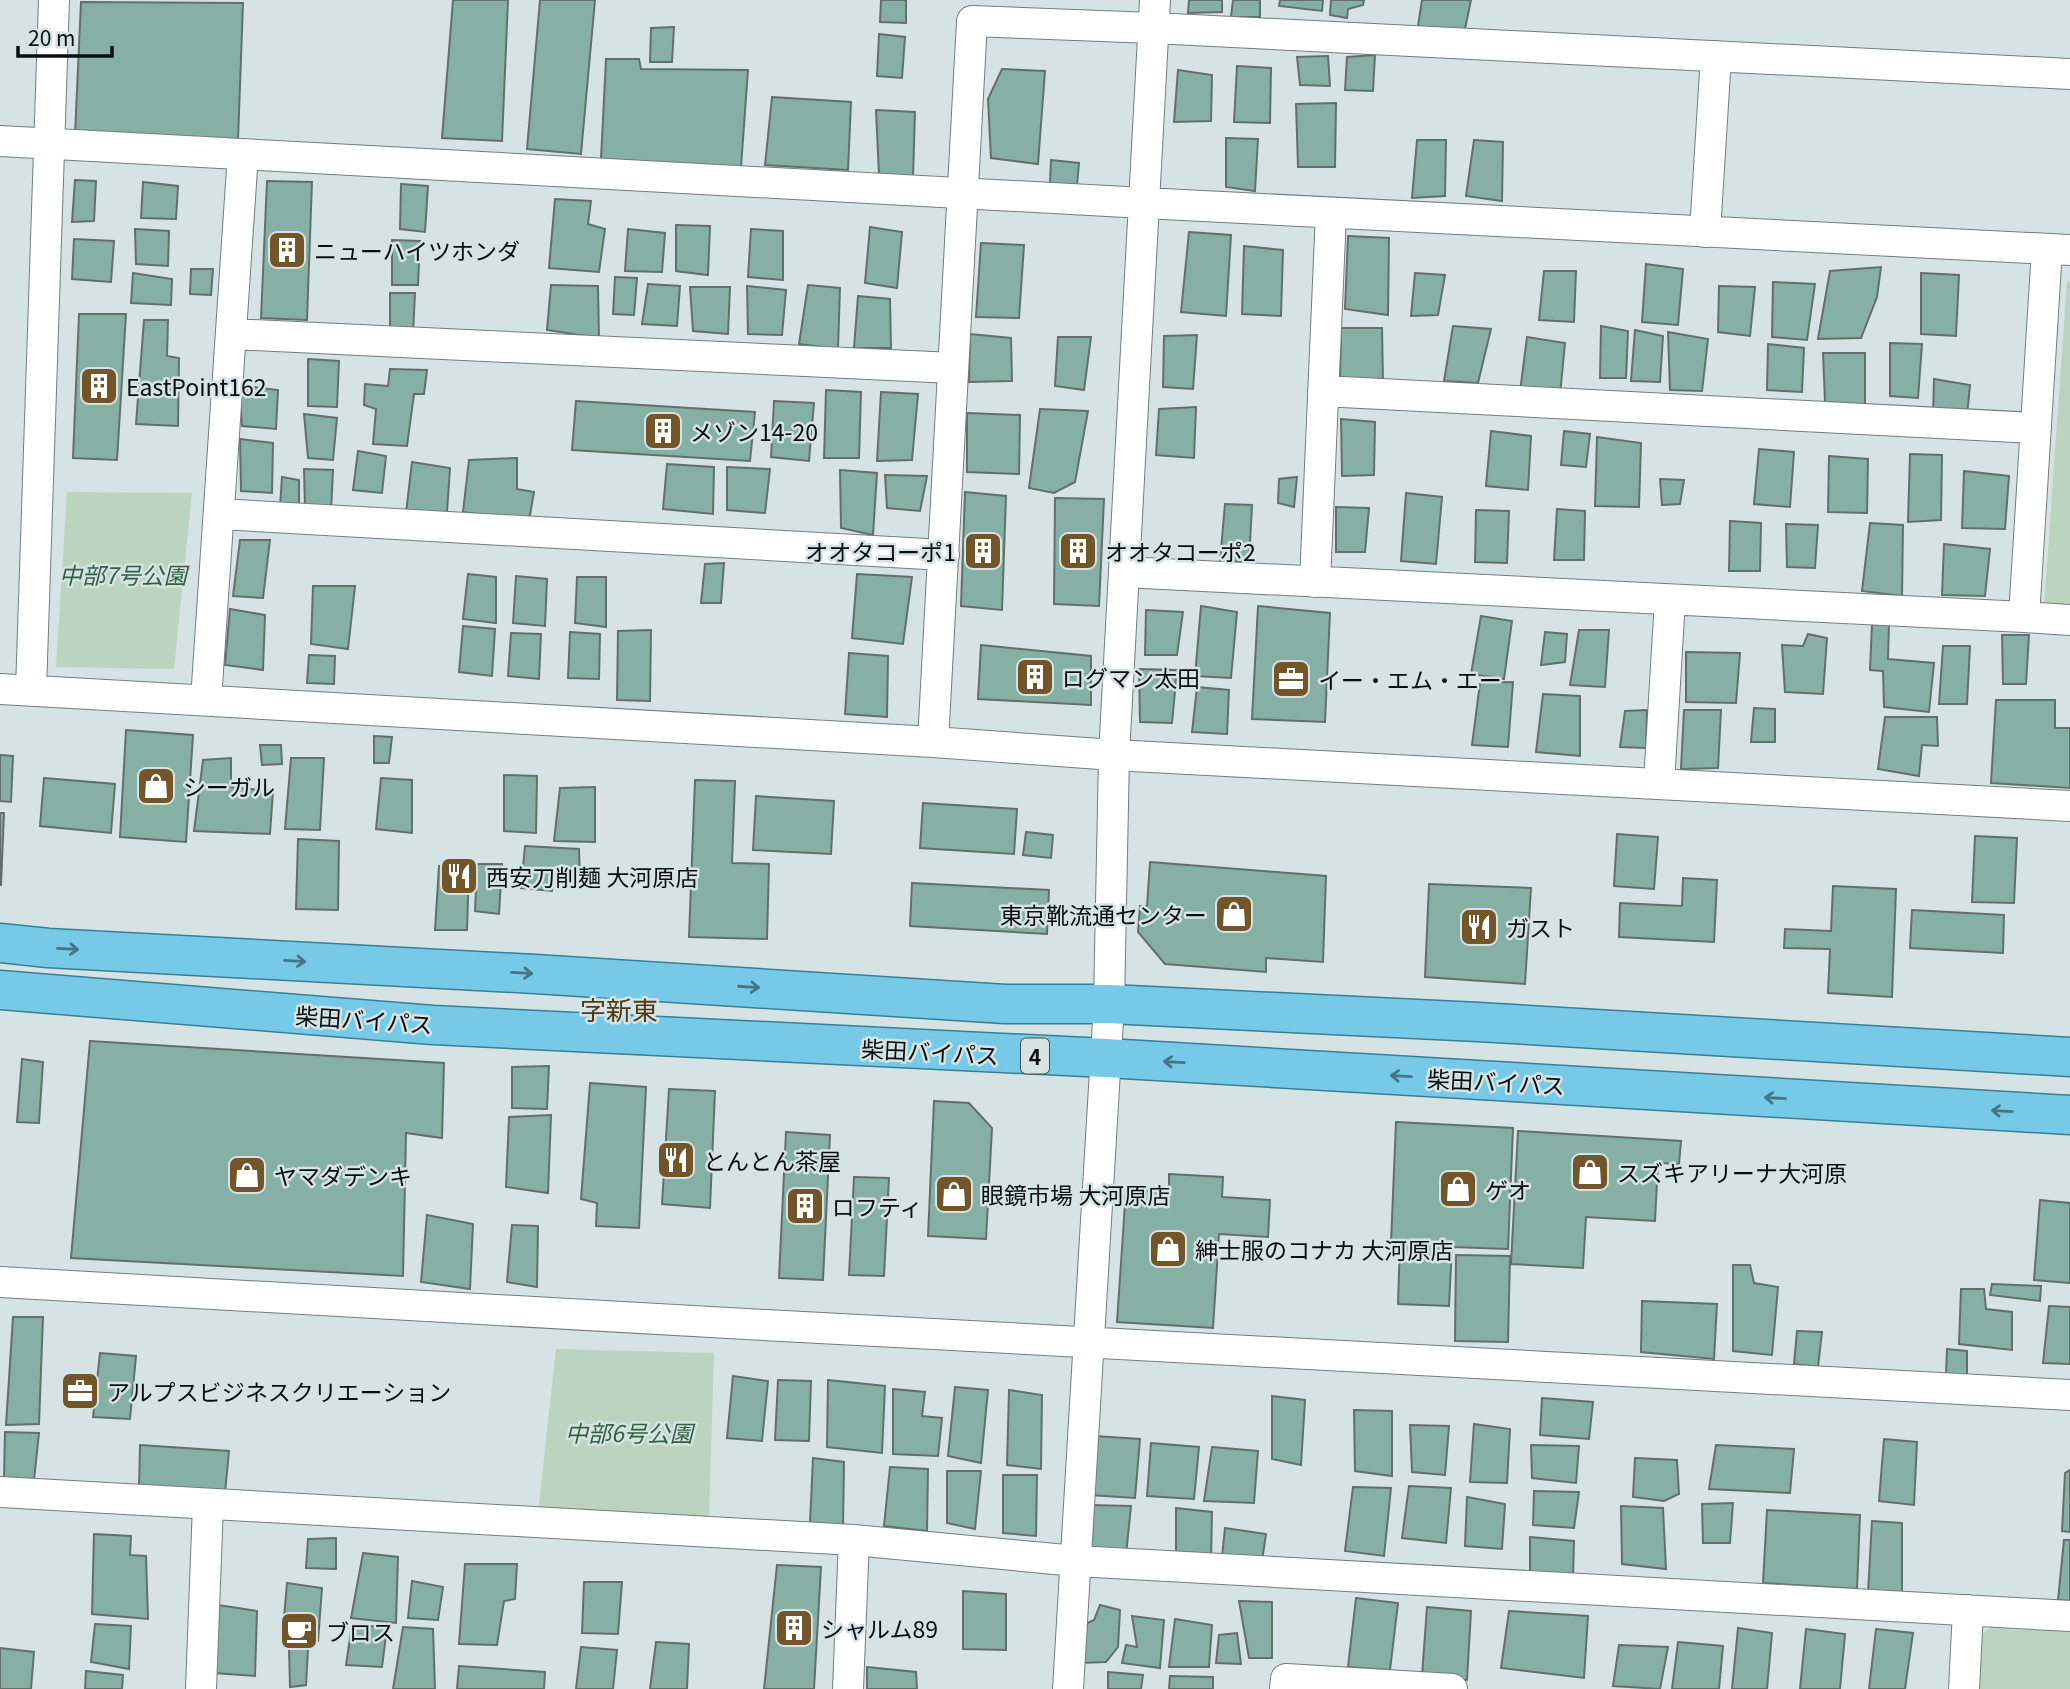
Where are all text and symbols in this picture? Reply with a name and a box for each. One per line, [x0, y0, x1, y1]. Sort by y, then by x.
scale bar [18, 14, 112, 58]
text: 20 m [28, 22, 75, 52]
building icon: ニューハイツホンダ [266, 229, 308, 271]
place label: ニューハイツホンダ [314, 233, 520, 267]
building icon: EastPoint162 [78, 365, 120, 407]
place label: EastPoint162 [126, 369, 266, 403]
building icon: メゾン14-20 [642, 410, 684, 452]
place label: メゾン14-20 [690, 414, 818, 448]
building icon: オオタコーポ1 [962, 530, 1004, 572]
building icon: オオタコーポ2 [1057, 530, 1099, 572]
place label: オオタコーポ1 [805, 534, 956, 568]
place label: オオタコーポ2 [1105, 534, 1256, 568]
park label: 中部7号公園 [59, 557, 190, 591]
building icon: ログマン太田 [1014, 656, 1056, 698]
office icon: イー・エム・エー [1270, 658, 1312, 700]
place label: ログマン太田 [1062, 660, 1200, 694]
place label: イー・エム・エー [1318, 662, 1502, 696]
shop icon: シーガル [135, 765, 177, 807]
place label: シーガル [183, 769, 275, 803]
restaurant icon: 西安刀削麺 大河原店 [438, 855, 480, 897]
place label: 西安刀削麺 大河原店 [486, 859, 698, 893]
shop icon: 東京靴流通センター [1213, 893, 1255, 935]
place label: 東京靴流通センター [1000, 897, 1207, 931]
restaurant icon: ガスト [1458, 906, 1500, 948]
place label: ガスト [1506, 910, 1575, 944]
one-way arrow [56, 942, 79, 955]
one-way arrow [283, 955, 306, 968]
one-way arrow [511, 967, 533, 980]
one-way arrow [738, 981, 761, 994]
district label: 字新東 [580, 990, 658, 1027]
street label: 柴田バイパス [294, 997, 434, 1041]
street label: 柴田バイパス [860, 1030, 1000, 1072]
road number: 4 [1021, 1038, 1049, 1074]
one-way arrow [1163, 1056, 1186, 1069]
street label: 柴田バイパス [1426, 1060, 1566, 1102]
one-way arrow [1390, 1069, 1413, 1082]
one-way arrow [1764, 1091, 1787, 1104]
one-way arrow [1991, 1104, 2014, 1117]
restaurant icon: とんとん茶屋 [655, 1139, 697, 1181]
place label: とんとん茶屋 [703, 1143, 841, 1177]
shop icon: スズキアリーナ大河原 [1569, 1151, 1611, 1193]
shop icon: ヤマダデンキ [226, 1154, 268, 1196]
place label: スズキアリーナ大河原 [1617, 1155, 1847, 1189]
place label: ヤマダデンキ [274, 1158, 412, 1192]
shop icon: ゲオ [1437, 1168, 1479, 1210]
place label: ゲオ [1485, 1172, 1531, 1206]
shop icon: 眼鏡市場 大河原店 [933, 1173, 975, 1215]
place label: 眼鏡市場 大河原店 [981, 1177, 1170, 1211]
building icon: ロフティ [784, 1185, 826, 1227]
place label: ロフティ [832, 1189, 923, 1223]
shop icon: 紳士服のコナカ 大河原店 [1147, 1228, 1189, 1270]
place label: 紳士服のコナカ 大河原店 [1195, 1232, 1453, 1266]
office icon: アルプスビジネスクリエーション [59, 1370, 101, 1412]
place label: アルプスビジネスクリエーション [107, 1374, 451, 1408]
park label: 中部6号公園 [565, 1415, 696, 1449]
building icon: シャルム89 [773, 1607, 815, 1649]
cafe icon: ブロス [278, 1610, 320, 1652]
place label: シャルム89 [821, 1611, 938, 1645]
place label: ブロス [326, 1614, 395, 1648]

